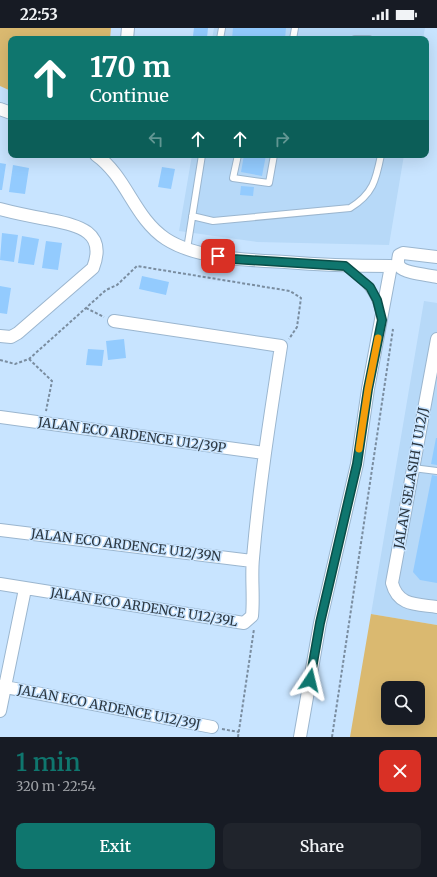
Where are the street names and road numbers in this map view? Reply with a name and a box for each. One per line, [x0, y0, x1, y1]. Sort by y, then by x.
street label: JALAN SELASIH J U12/J [390, 406, 432, 551]
street label: JALAN ECO ARDENCE U12/39P [36, 413, 227, 457]
street label: JALAN ECO ARDENCE U12/39N [29, 525, 222, 565]
street label: JALAN ECO ARDENCE U12/39L [48, 584, 239, 630]
street label: JALAN ECO ARDENCE U12/39J [15, 681, 202, 733]

